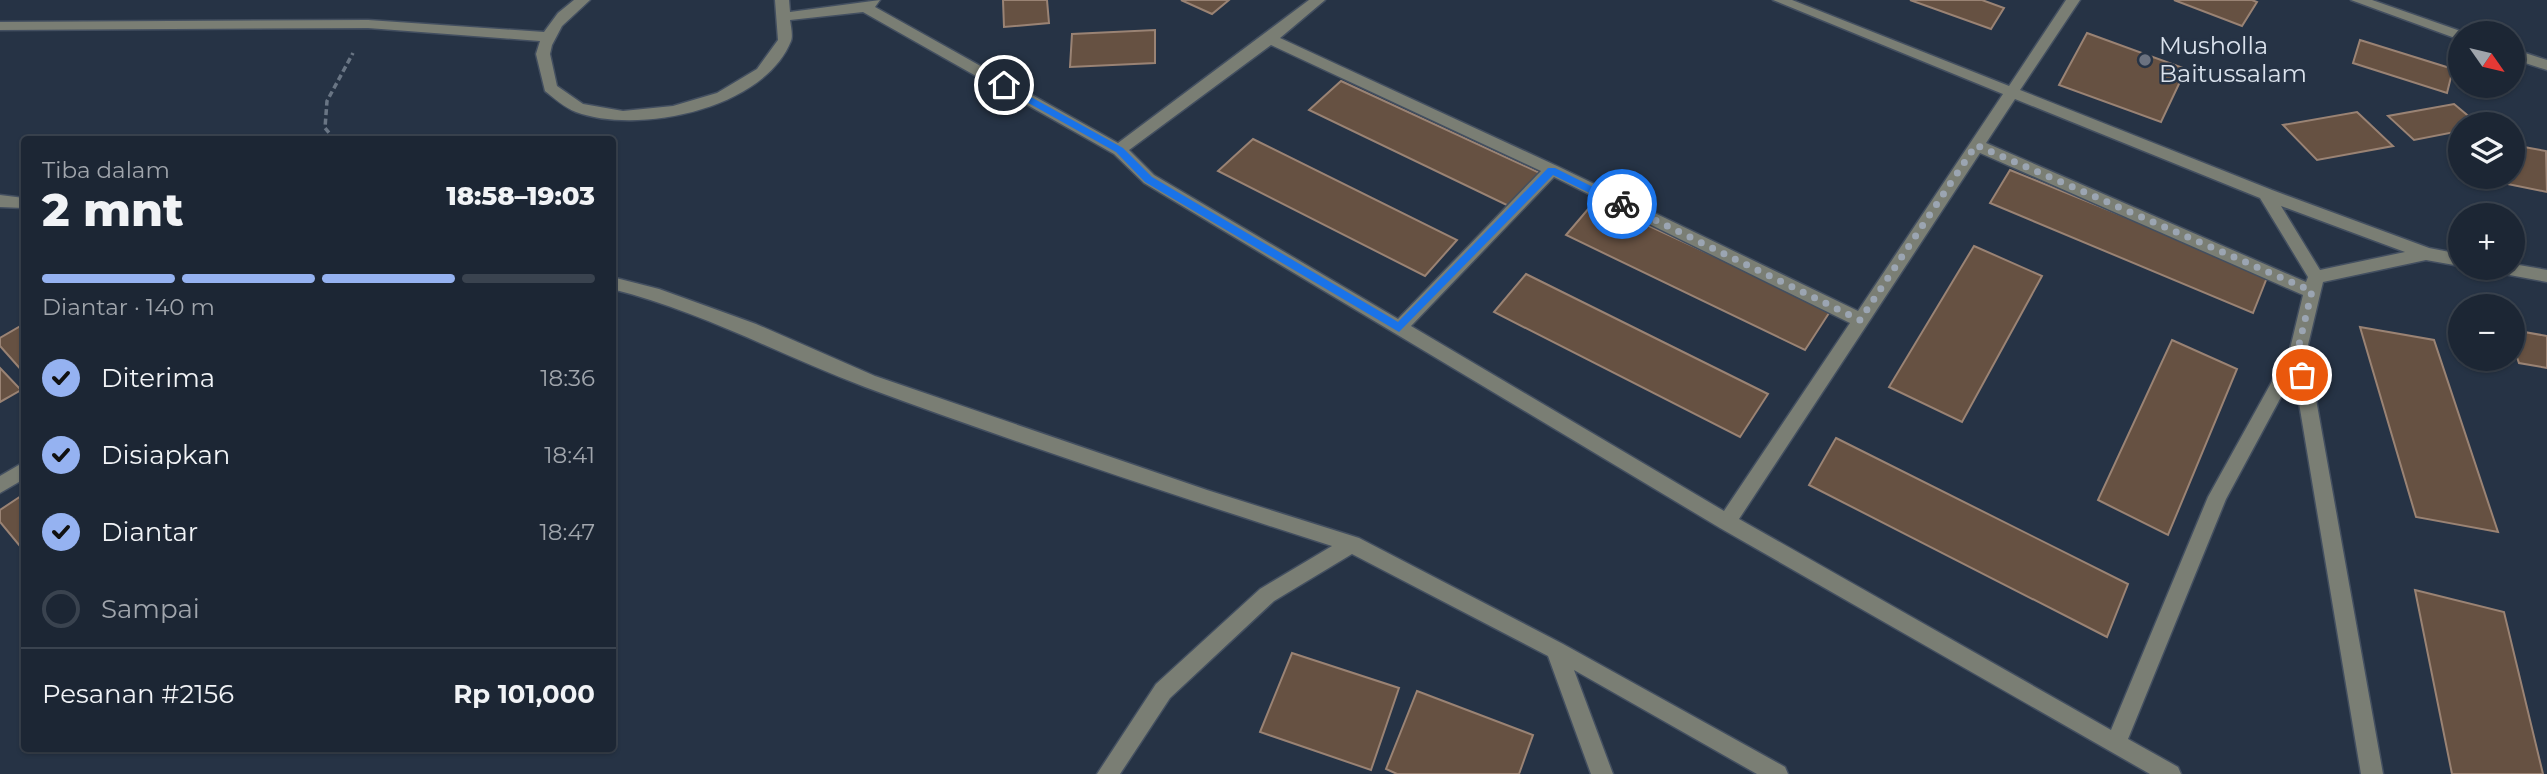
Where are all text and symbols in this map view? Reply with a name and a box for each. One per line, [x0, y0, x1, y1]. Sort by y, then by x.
north arrow [2448, 21, 2525, 98]
map controls [2448, 21, 2525, 371]
place label: Musholla Baitussalam [2159, 31, 2307, 88]
marker: Musholla Baitussalam [2137, 52, 2153, 68]
pin [974, 55, 1034, 115]
icon: home [985, 66, 1023, 104]
button: layers [2448, 112, 2525, 189]
text: Tiba dalam [42, 156, 170, 184]
courier [1587, 169, 1657, 239]
text: 18:58–19:03 [446, 180, 595, 212]
text: 2 mnt [42, 181, 184, 238]
icon: bike [1603, 185, 1641, 223]
button: + [2448, 203, 2525, 280]
text: Diantar · 140 m [42, 293, 215, 321]
button: − [2448, 294, 2525, 371]
pin [2272, 345, 2332, 405]
icon: bag [2283, 356, 2321, 394]
icon: check [42, 359, 80, 397]
text: Diterima [101, 362, 215, 394]
text: 18:36 [540, 364, 595, 392]
icon: check [42, 436, 80, 474]
text: Disiapkan [101, 439, 230, 471]
text: 18:41 [544, 441, 595, 469]
icon: check [42, 513, 80, 551]
text: Diantar [101, 516, 198, 548]
text: 18:47 [540, 518, 595, 546]
text: Sampai [101, 593, 200, 625]
text: Pesanan #2156 [42, 678, 234, 710]
text: Rp 101,000 [453, 678, 595, 710]

